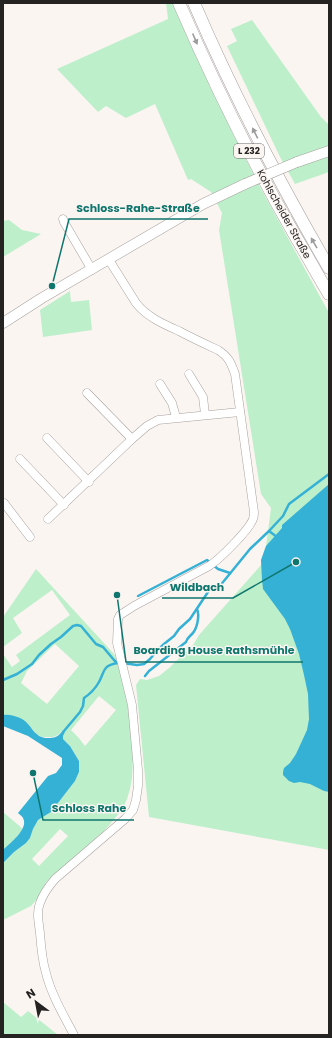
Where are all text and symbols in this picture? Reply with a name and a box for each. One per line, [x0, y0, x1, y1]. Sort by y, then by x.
one-way arrow [192, 33, 198, 44]
one-way arrow [252, 128, 258, 139]
road number: L 232 [234, 144, 264, 158]
street label: Kohlscheider Straße [253, 167, 315, 261]
callout: Schloss-Rahe-Straße [69, 196, 208, 219]
text: Schloss-Rahe-Straße [76, 200, 200, 216]
one-way arrow [311, 237, 318, 249]
callout: Wildbach [162, 575, 233, 598]
text: Wildbach [170, 579, 224, 595]
callout: Boarding House Rathsmühle [126, 639, 303, 662]
text: Boarding House Rathsmühle [133, 642, 295, 658]
callout: Schloss Rahe [43, 797, 134, 820]
text: Schloss Rahe [52, 800, 126, 816]
north arrow [16, 982, 56, 1022]
text: N [23, 985, 38, 1002]

